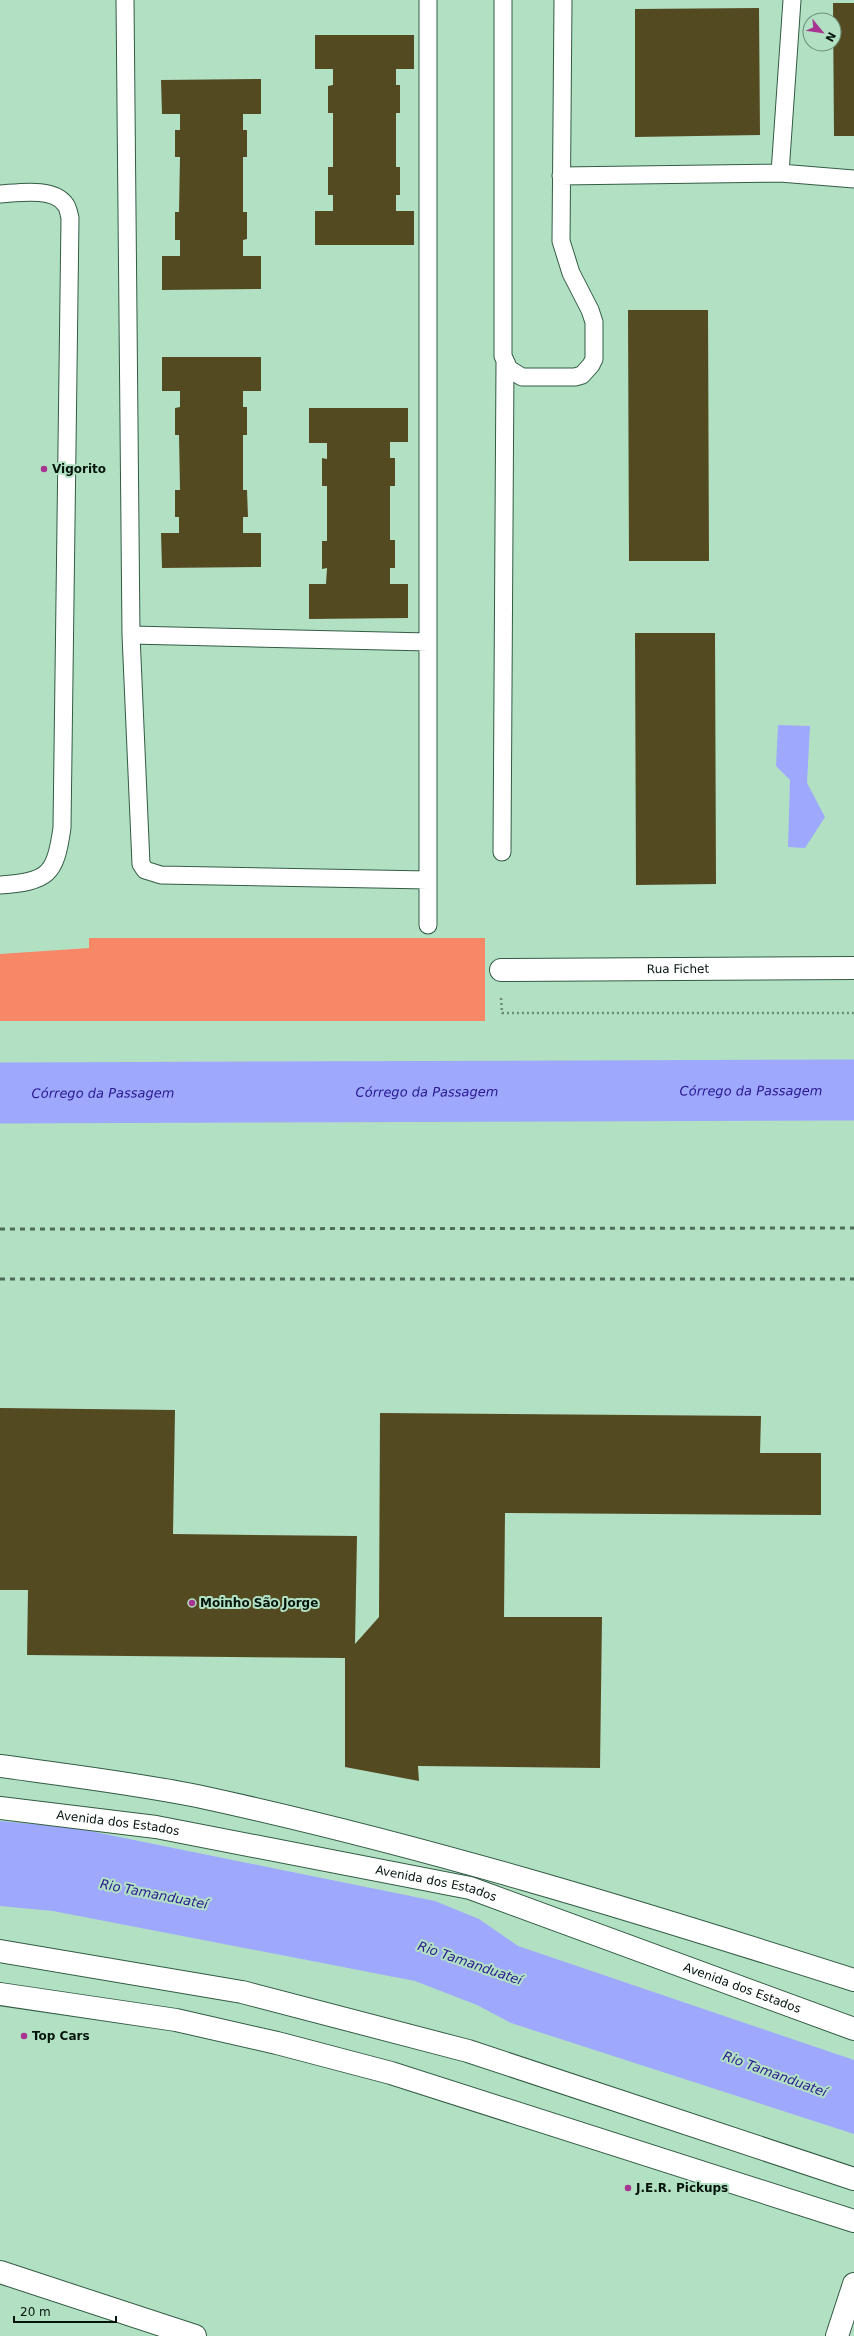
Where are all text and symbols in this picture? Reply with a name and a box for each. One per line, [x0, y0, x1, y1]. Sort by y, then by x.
north arrow [802, 12, 842, 52]
text: N [822, 29, 838, 44]
place label: Vigorito [52, 462, 106, 476]
marker: Vigorito [39, 464, 49, 474]
street label: Rua Fichet [647, 962, 709, 976]
water label: Córrego da Passagem [680, 1083, 822, 1098]
water label: Córrego da Passagem [356, 1084, 498, 1099]
water label: Córrego da Passagem [32, 1085, 174, 1100]
place label: Moinho São Jorge [200, 1596, 318, 1610]
marker: Moinho São Jorge [187, 1598, 197, 1608]
street label: Avenida dos Estados [56, 1808, 181, 1838]
street label: Avenida dos Estados [374, 1863, 499, 1904]
water label: Rio Tamanduateí [99, 1876, 211, 1912]
water label: Rio Tamanduateí [416, 1938, 526, 1989]
street label: Avenida dos Estados [682, 1960, 803, 2016]
place label: Top Cars [32, 2029, 90, 2043]
marker: Top Cars [19, 2031, 29, 2041]
water label: Rio Tamanduateí [721, 2048, 831, 2101]
place label: J.E.R. Pickups [635, 2181, 728, 2195]
marker: J.E.R. Pickups [623, 2183, 633, 2193]
scale bar [14, 2298, 116, 2324]
text: 20 m [20, 2305, 51, 2319]

